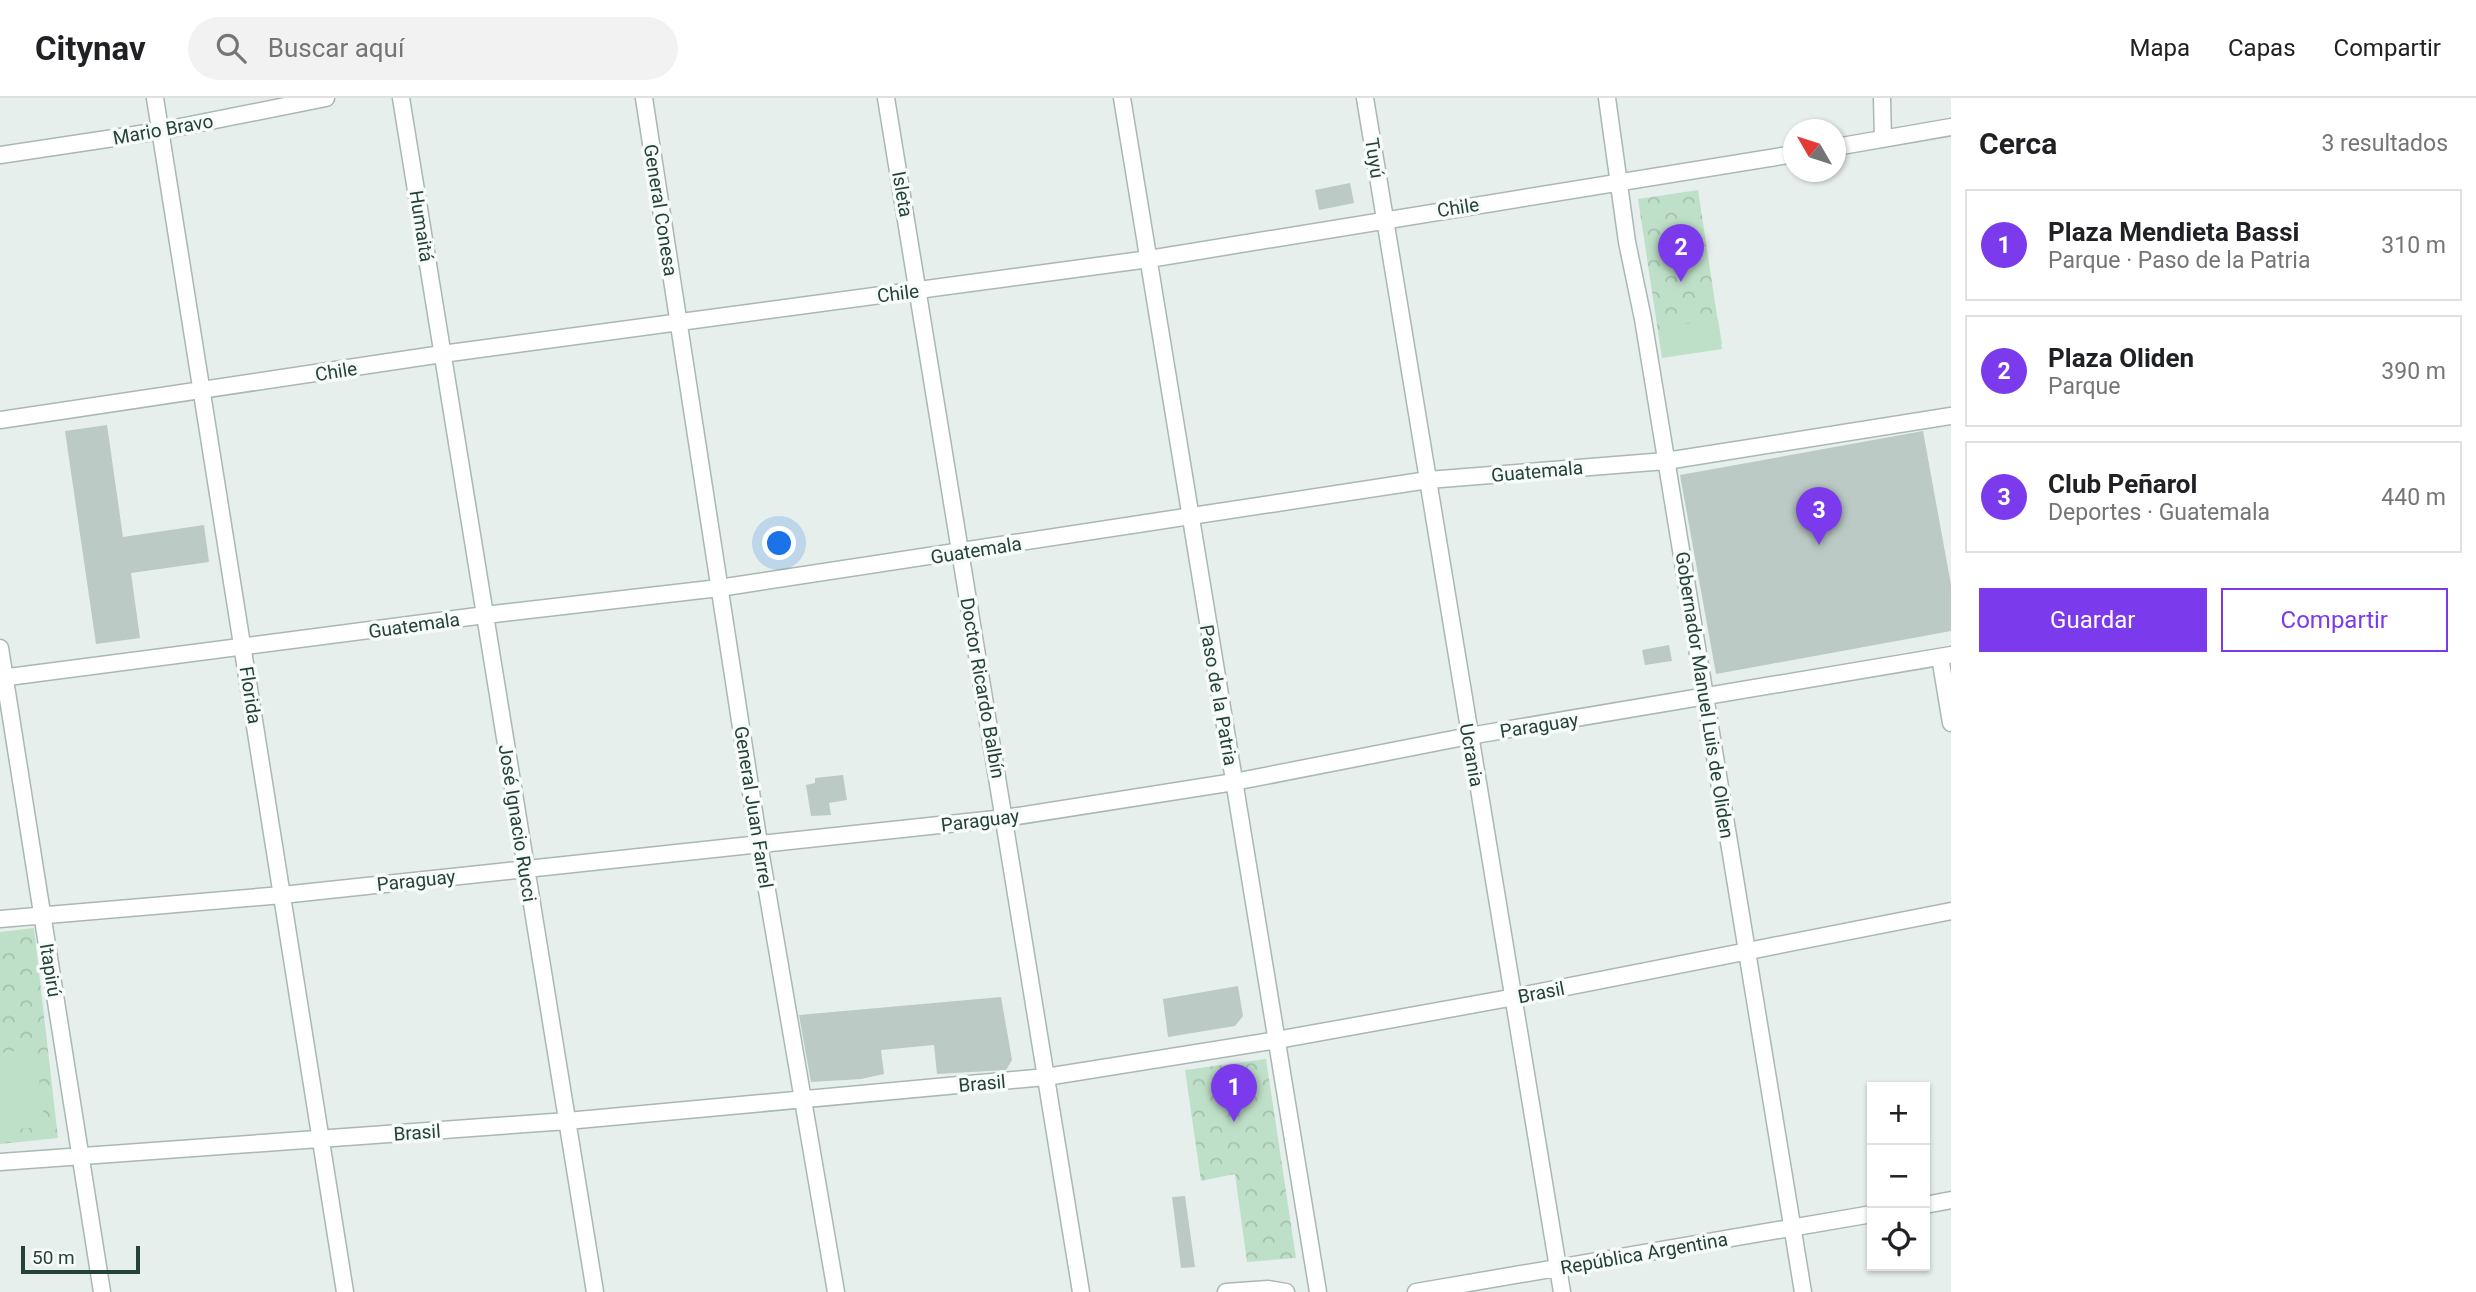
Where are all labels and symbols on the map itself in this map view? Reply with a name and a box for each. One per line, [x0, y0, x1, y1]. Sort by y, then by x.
street label: Mario Bravo [111, 109, 215, 150]
north arrow [1783, 119, 1846, 182]
street label: Tuyú [1360, 136, 1389, 180]
street label: General Conesa [639, 142, 682, 278]
street label: Isleta [887, 169, 918, 219]
street label: Humaitá [405, 189, 439, 264]
street label: Chile [1435, 193, 1481, 222]
pin: 2 [1658, 224, 1704, 282]
street label: Chile [876, 280, 920, 307]
street label: Chile [313, 357, 359, 386]
street label: Guatemala [1490, 456, 1584, 487]
pin: 3 [1796, 487, 1842, 545]
your location [762, 526, 796, 560]
street label: Guatemala [929, 532, 1023, 569]
street label: Gobernador Manuel Luis de Oliden [1670, 550, 1739, 840]
street label: Doctor Ricardo Balbín [955, 596, 1010, 780]
street label: Guatemala [367, 608, 461, 643]
street label: Paso de la Patria [1195, 623, 1242, 767]
street label: Florida [235, 665, 266, 726]
street label: Paraguay [1498, 708, 1580, 743]
street label: Ucrania [1455, 722, 1488, 789]
street label: General Juan Farrel [729, 724, 778, 890]
street label: José Ignacio Rucci [494, 743, 541, 904]
street label: Paraguay [939, 804, 1021, 837]
street label: Paraguay [376, 865, 457, 896]
street label: Itapirú [35, 942, 66, 999]
street label: Brasil [1516, 977, 1567, 1008]
pin: 1 [1211, 1064, 1257, 1122]
street label: Brasil [957, 1070, 1007, 1097]
street label: Brasil [393, 1119, 441, 1146]
street label: República Argentina [1559, 1227, 1729, 1280]
scale bar [21, 1243, 140, 1275]

